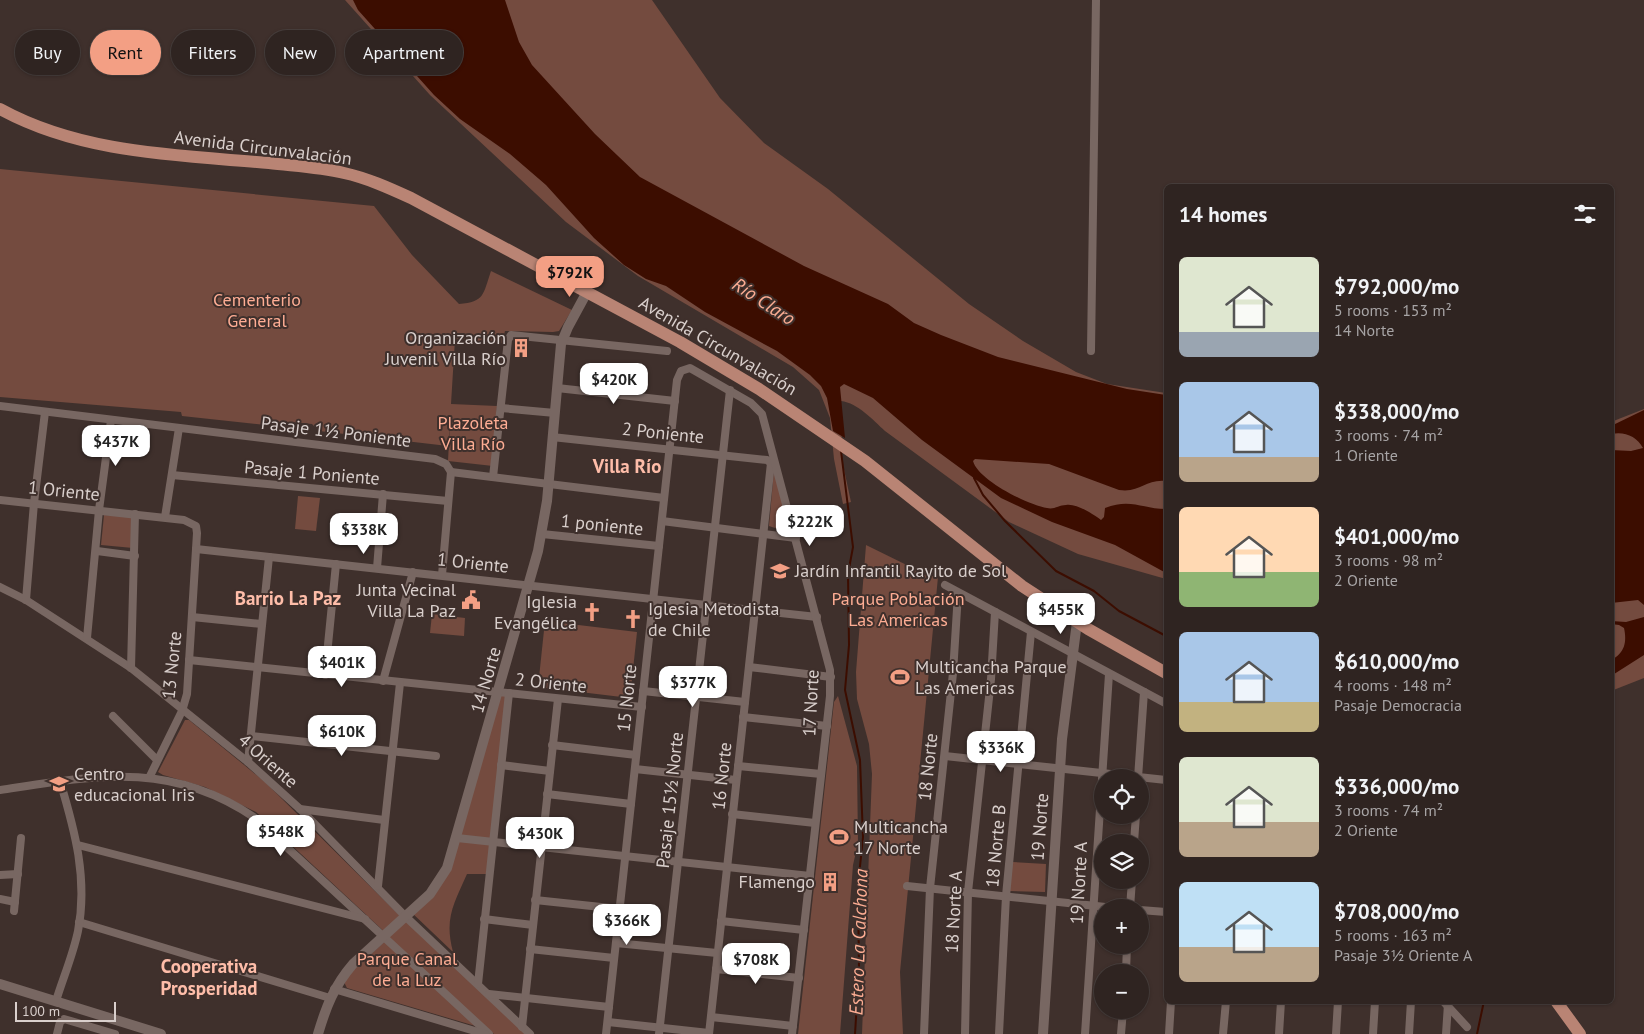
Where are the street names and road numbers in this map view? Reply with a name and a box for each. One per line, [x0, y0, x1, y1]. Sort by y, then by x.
street label: Avenida Circunvalación [173, 125, 353, 170]
street label: Avenida Circunvalación [635, 291, 801, 400]
street label: Pasaje 1½ Poniente [260, 411, 413, 452]
street label: 2 Poniente [621, 417, 705, 448]
street label: Pasaje 1 Poniente [243, 455, 381, 490]
street label: 1 Oriente [27, 475, 101, 506]
street label: 1 poniente [560, 509, 644, 540]
street label: 1 Oriente [436, 547, 510, 578]
street label: 13 Norte [157, 630, 186, 700]
street label: 14 Norte [465, 644, 506, 716]
street label: 15 Norte [612, 663, 641, 733]
street label: 2 Oriente [514, 667, 588, 698]
street label: 17 Norte [797, 669, 824, 737]
street label: 4 Oriente [234, 728, 303, 793]
street label: Pasaje 15½ Norte [651, 731, 688, 869]
street label: 18 Norte [913, 732, 942, 802]
street label: 16 Norte [707, 741, 736, 811]
street label: 19 Norte [1026, 792, 1053, 862]
street label: 18 Norte B [980, 804, 1011, 888]
street label: 19 Norte A [1065, 841, 1092, 925]
street label: 18 Norte A [940, 870, 967, 954]

